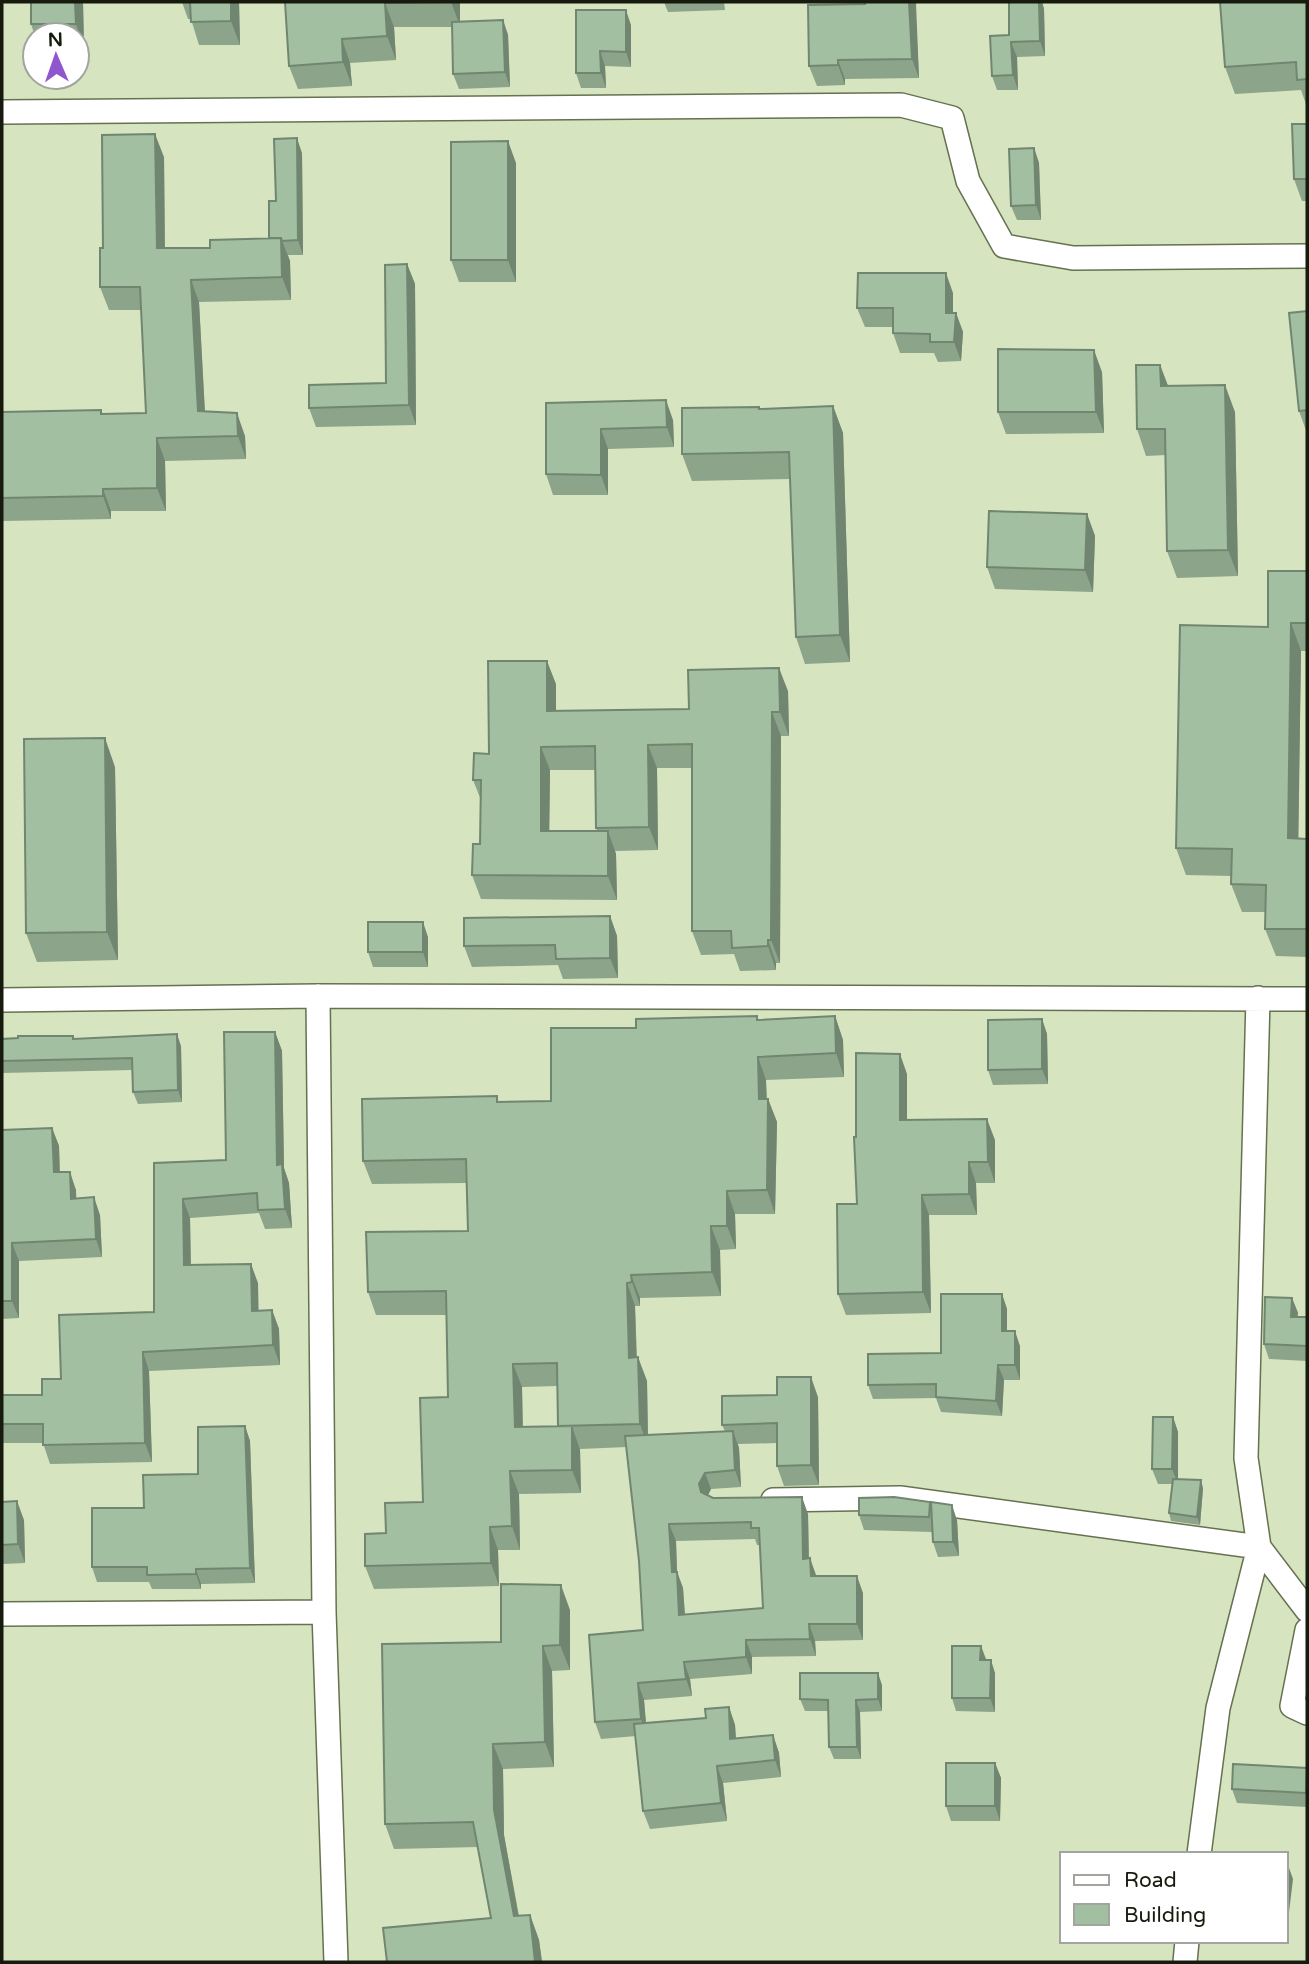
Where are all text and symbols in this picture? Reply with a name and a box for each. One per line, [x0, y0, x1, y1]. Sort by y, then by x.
north arrow [21, 21, 91, 91]
text: N [47, 29, 63, 51]
legend [1060, 1852, 1288, 1943]
text: Road [1124, 1868, 1177, 1893]
text: Building [1124, 1903, 1206, 1928]

